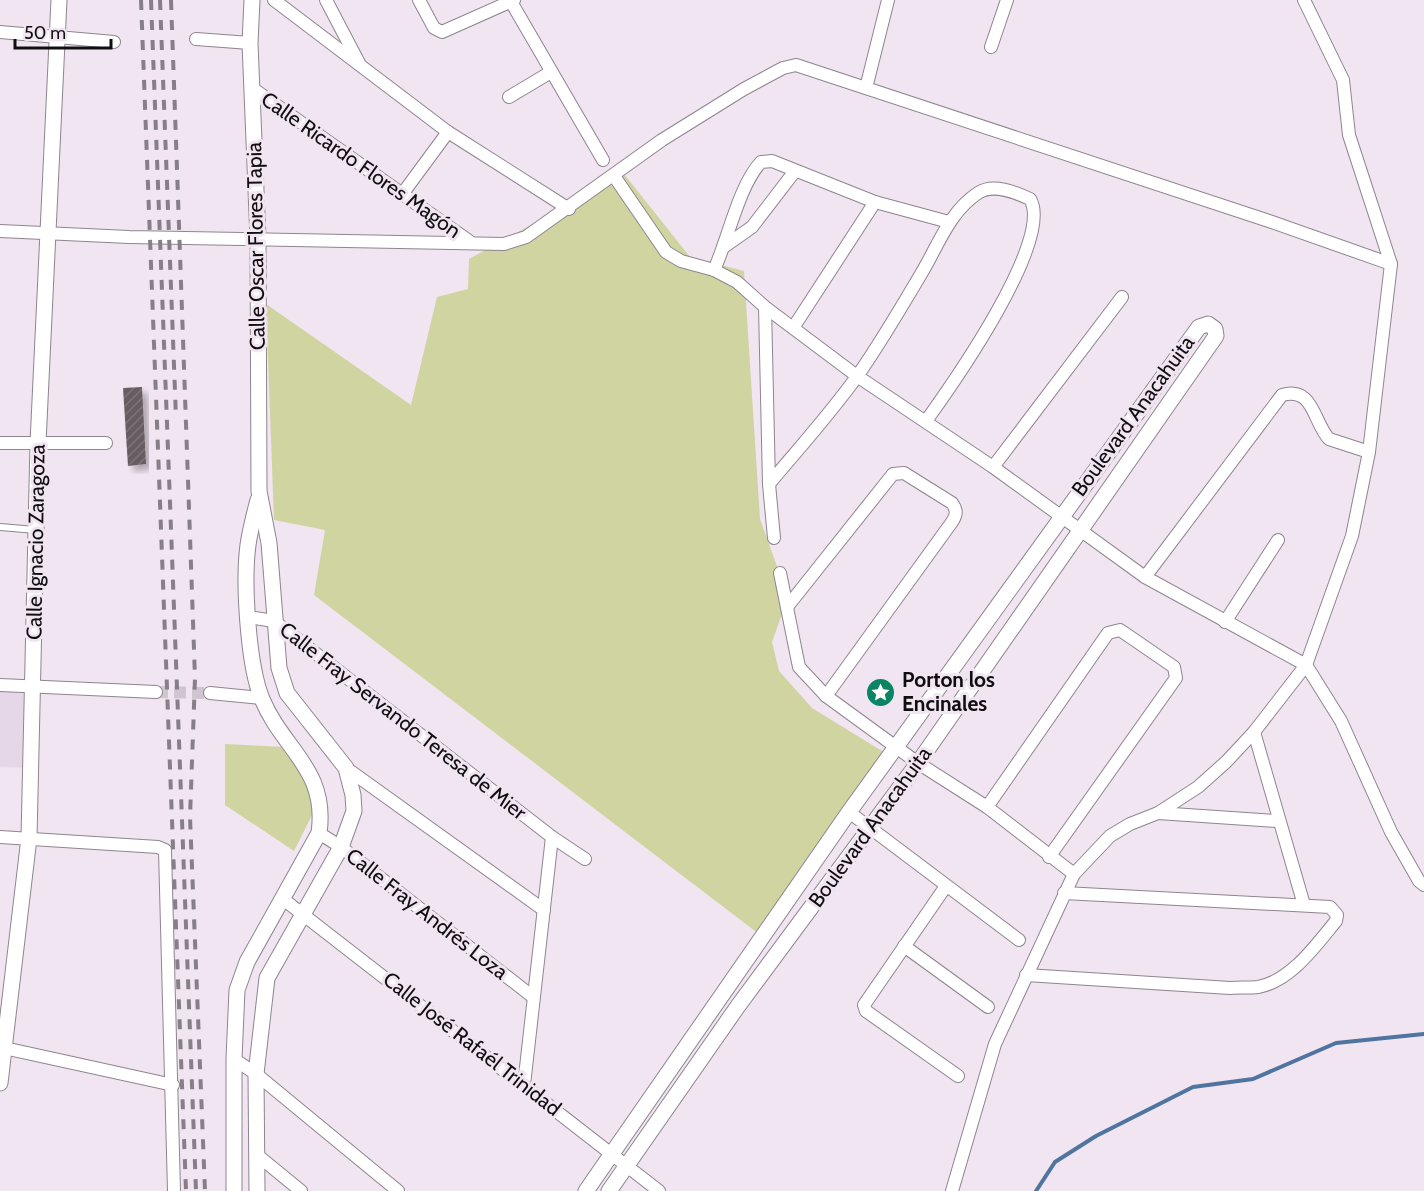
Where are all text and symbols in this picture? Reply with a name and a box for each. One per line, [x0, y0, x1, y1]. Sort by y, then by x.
scale bar [15, 12, 111, 50]
text: 50 m [24, 22, 66, 44]
street label: Calle Ricardo Flores Magón [257, 86, 466, 243]
street label: Calle Oscar Flores Tapia [241, 142, 270, 350]
street label: Boulevard Anacahuita [1066, 331, 1199, 501]
street label: Calle Ignacio Zaragoza [21, 444, 50, 640]
street label: Calle Fray Servando Teresa de Mier [275, 617, 532, 825]
place label: Porton los Encinales [902, 667, 995, 716]
place icon: Porton los Encinales [865, 676, 897, 708]
street label: Boulevard Anacahuita [803, 742, 936, 912]
street label: Calle Fray Andrés Loza [341, 843, 513, 985]
street label: Calle José Rafaél Trinidad [378, 966, 566, 1121]

